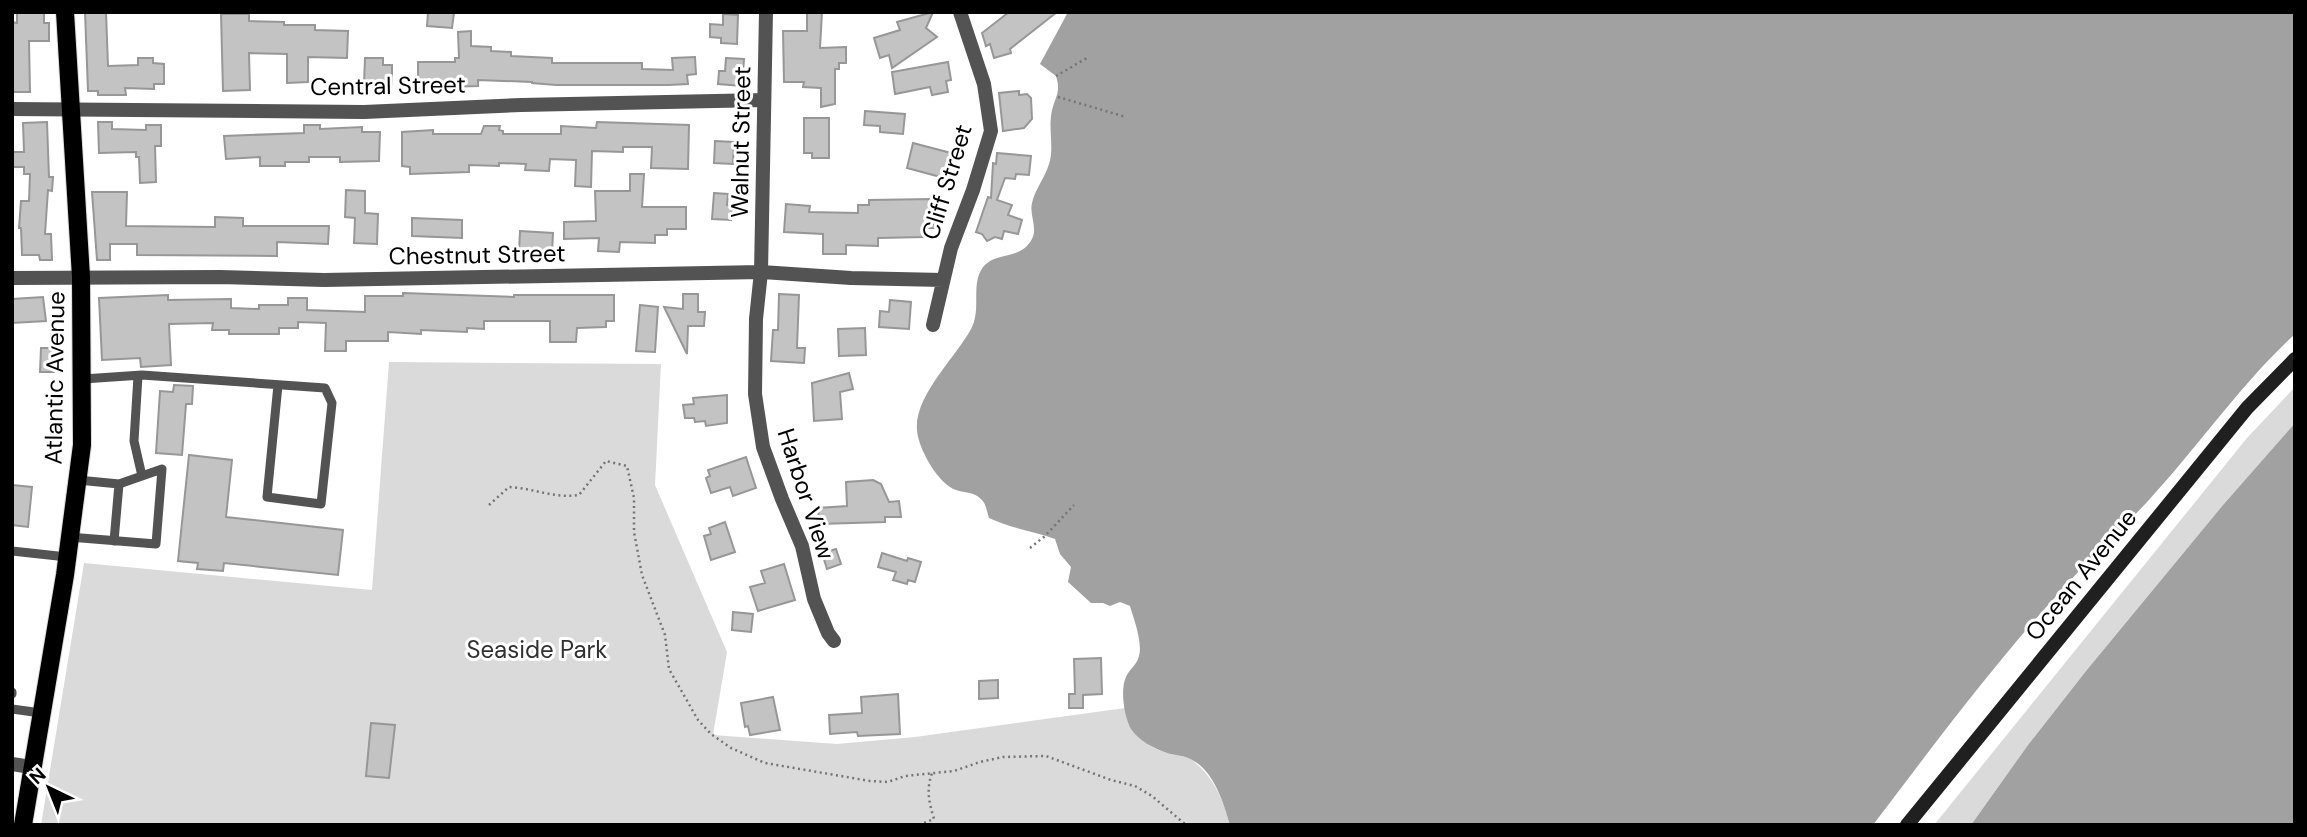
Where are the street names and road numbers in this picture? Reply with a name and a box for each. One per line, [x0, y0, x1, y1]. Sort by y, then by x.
street label: Walnut Street [724, 66, 757, 218]
street label: Central Street [310, 69, 466, 102]
street label: Cliff Street [914, 120, 979, 243]
street label: Chestnut Street [388, 237, 566, 272]
street label: Atlantic Avenue [37, 291, 72, 465]
street label: Harbor View [771, 424, 842, 563]
street label: Ocean Avenue [2018, 502, 2143, 647]

